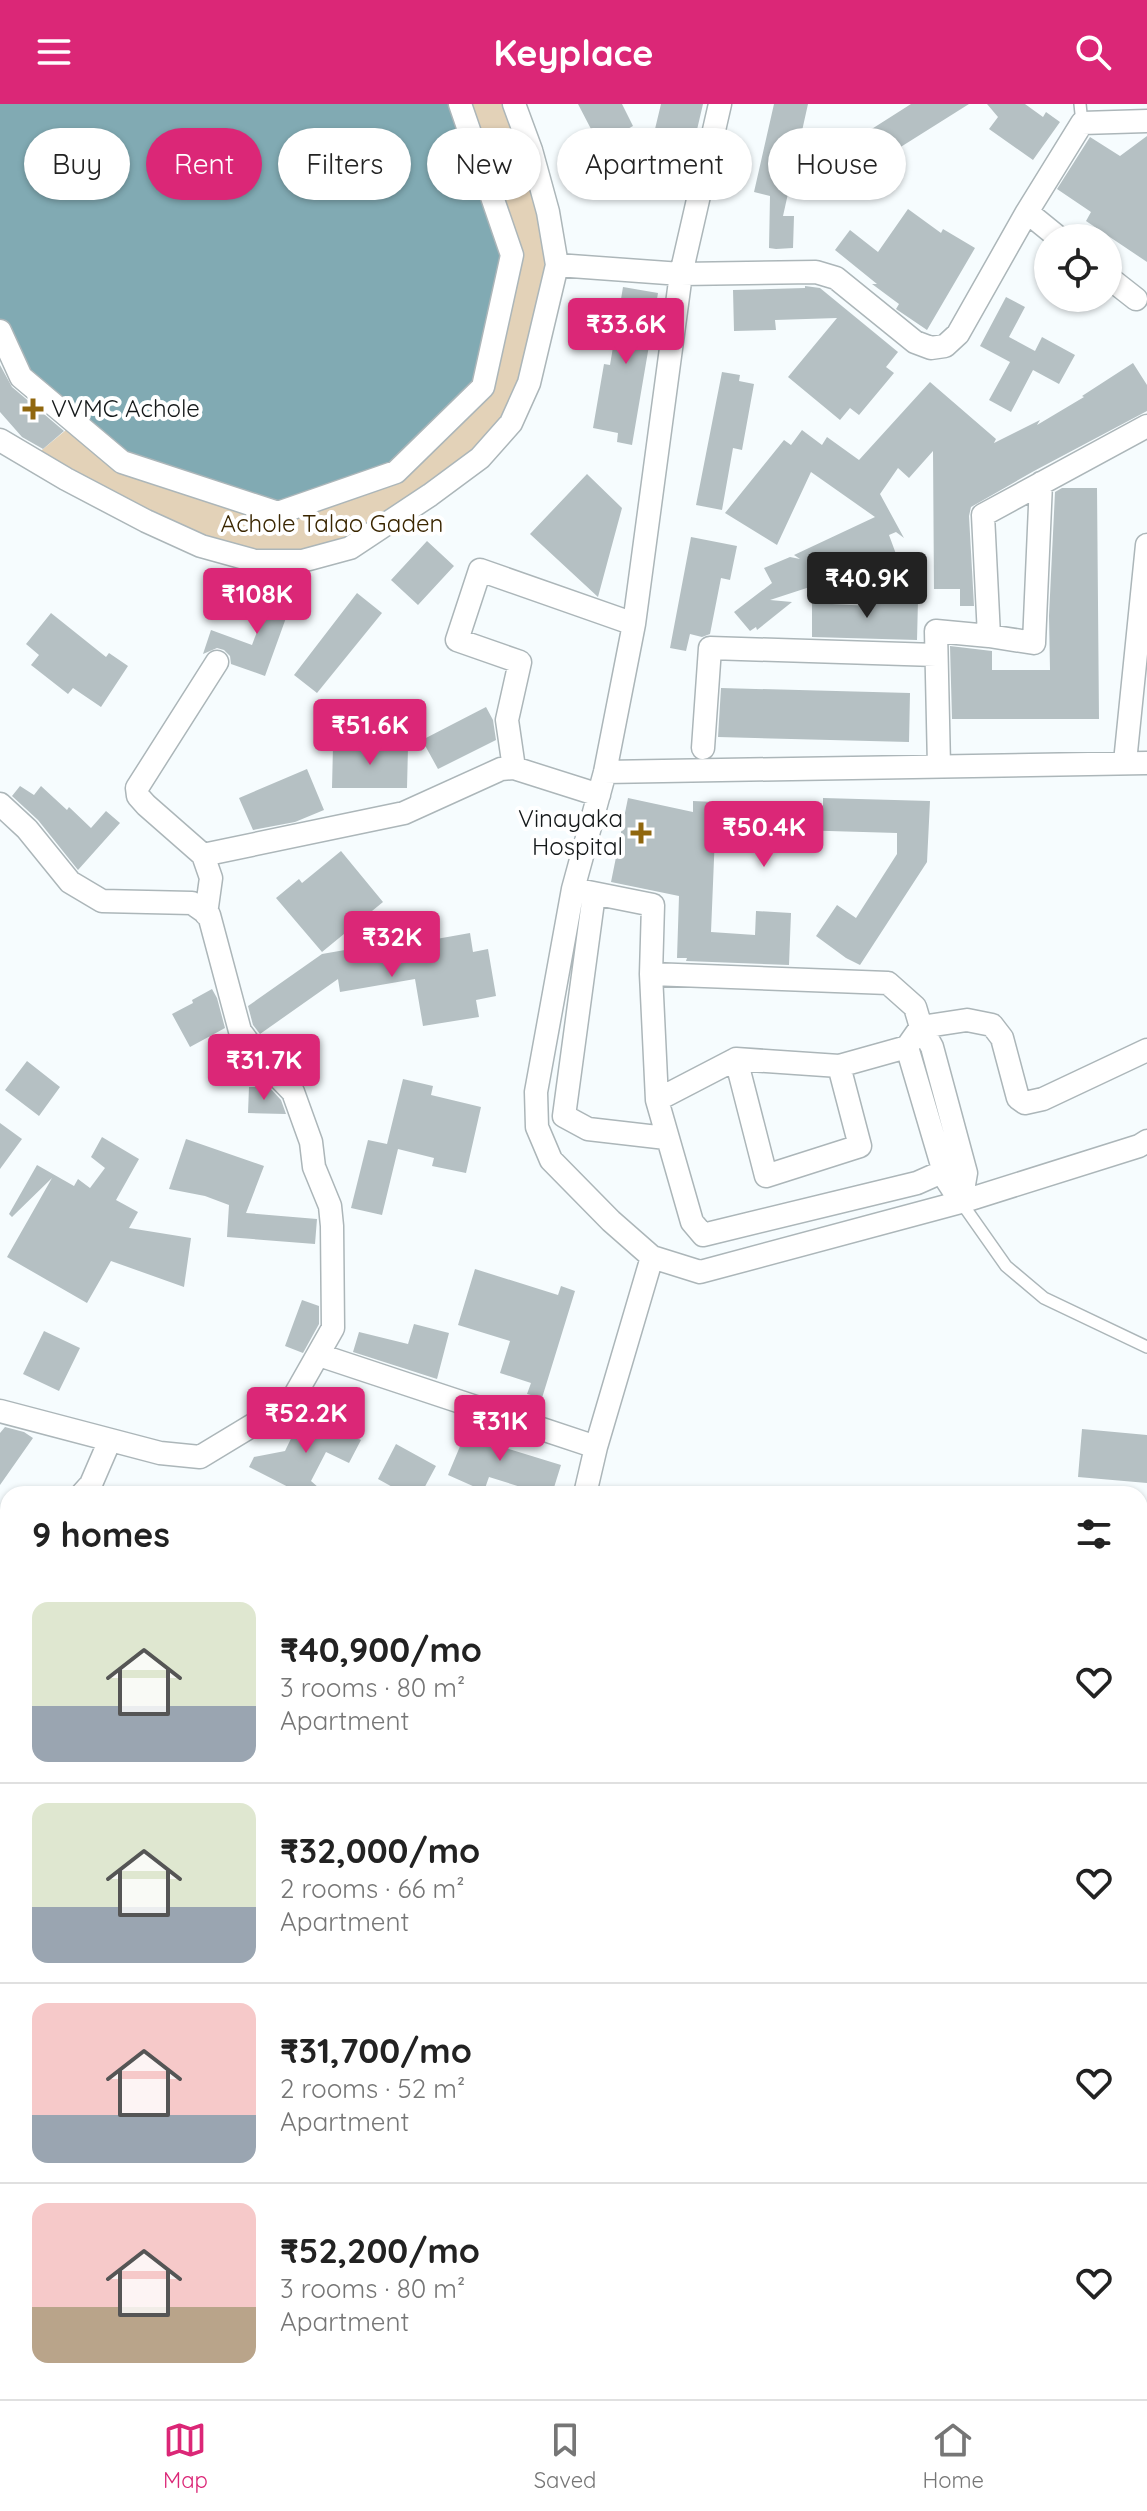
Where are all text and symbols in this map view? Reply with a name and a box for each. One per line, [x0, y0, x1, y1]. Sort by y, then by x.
icon: menu [32, 30, 76, 74]
text: Keyplace [494, 30, 653, 75]
icon: search [1071, 30, 1115, 74]
chip: Buy [24, 128, 130, 200]
chip: Rent [146, 128, 262, 200]
chip: Filters [278, 128, 411, 200]
chip: New [427, 128, 541, 200]
chip: Apartment [557, 128, 752, 200]
chip: House [768, 128, 906, 200]
map controls [1034, 224, 1122, 312]
button: locate [1034, 224, 1122, 312]
pin: ₹33.6K [561, 298, 691, 366]
text: ₹33.6K [586, 307, 666, 340]
place label: VVMC Achole [51, 393, 200, 423]
marker: VVMC Achole [22, 398, 44, 420]
park label: Achole Talao Gaden [221, 508, 443, 538]
pin: ₹40.9K [802, 552, 932, 620]
text: ₹40.9K [825, 561, 909, 594]
pin: ₹108K [201, 568, 313, 636]
text: ₹108K [221, 577, 293, 610]
pin: ₹51.6K [305, 699, 435, 767]
text: ₹51.6K [331, 708, 409, 741]
pin: ₹50.4K [699, 801, 829, 869]
place label: Vinayaka Hospital [518, 803, 623, 861]
text: ₹50.4K [722, 810, 806, 843]
marker: Vinayaka Hospital [630, 822, 652, 844]
pin: ₹32K [345, 911, 439, 979]
text: ₹32K [362, 920, 422, 953]
pin: ₹31.7K [199, 1034, 329, 1102]
text: ₹31.7K [226, 1043, 302, 1076]
pin: ₹52.2K [241, 1387, 371, 1455]
pin: ₹31K [453, 1395, 547, 1463]
text: ₹52.2K [265, 1396, 347, 1429]
text: ₹31K [472, 1404, 528, 1437]
icon: filters [1072, 1512, 1116, 1556]
text: 9 homes [32, 1513, 170, 1556]
text: ₹40,900/mo [280, 1628, 482, 1671]
icon: home [96, 1634, 192, 1730]
icon: heart [1072, 1660, 1116, 1704]
text: 3 rooms · 80 m² [280, 1671, 465, 1704]
text: Apartment [280, 1704, 409, 1737]
text: ₹32,000/mo [280, 1829, 480, 1872]
icon: home [96, 1835, 192, 1931]
icon: heart [1072, 1861, 1116, 1905]
text: 2 rooms · 66 m² [280, 1872, 465, 1905]
text: Apartment [280, 1905, 409, 1938]
text: ₹31,700/mo [280, 2029, 472, 2072]
icon: home [96, 2035, 192, 2131]
icon: heart [1072, 2061, 1116, 2105]
text: 2 rooms · 52 m² [280, 2072, 465, 2105]
text: Apartment [280, 2105, 409, 2138]
text: ₹52,200/mo [280, 2229, 480, 2272]
icon: home [96, 2235, 192, 2331]
icon: heart [1072, 2261, 1116, 2305]
text: 3 rooms · 80 m² [280, 2272, 465, 2305]
text: Apartment [280, 2305, 409, 2338]
tab: Map [163, 2418, 208, 2494]
tab: Saved [534, 2418, 596, 2494]
tab: Home [922, 2418, 984, 2494]

